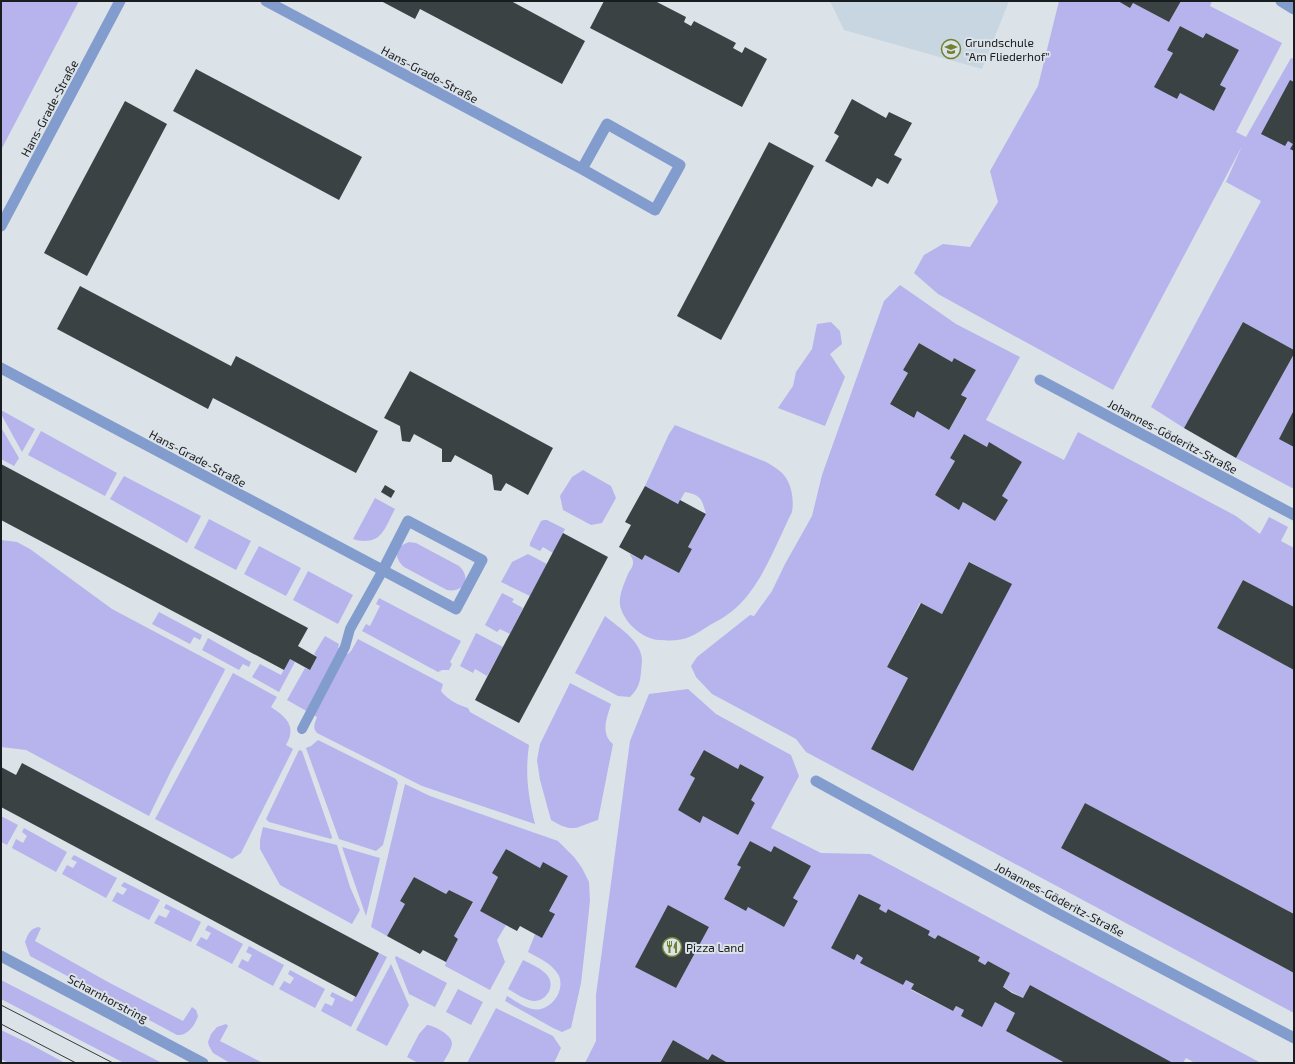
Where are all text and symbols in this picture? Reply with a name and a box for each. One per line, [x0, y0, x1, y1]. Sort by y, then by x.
place label: Grundschule "Am Fliederhof" [965, 35, 1050, 63]
school or university icon: Grundschule "Am Fliederhof" [940, 38, 962, 60]
street label: Hans-Grade-Straße [379, 43, 481, 105]
street label: Hans-Grade-Straße [18, 57, 80, 159]
street label: Johannes-Göderitz-Straße [1106, 396, 1240, 476]
street label: Hans-Grade-Straße [147, 427, 249, 489]
street label: Johannes-Göderitz-Straße [993, 859, 1127, 939]
restaurant icon: Pizza Land [661, 936, 683, 958]
place label: Pizza Land [686, 940, 744, 954]
street label: Scharnhorstring [66, 971, 151, 1025]

